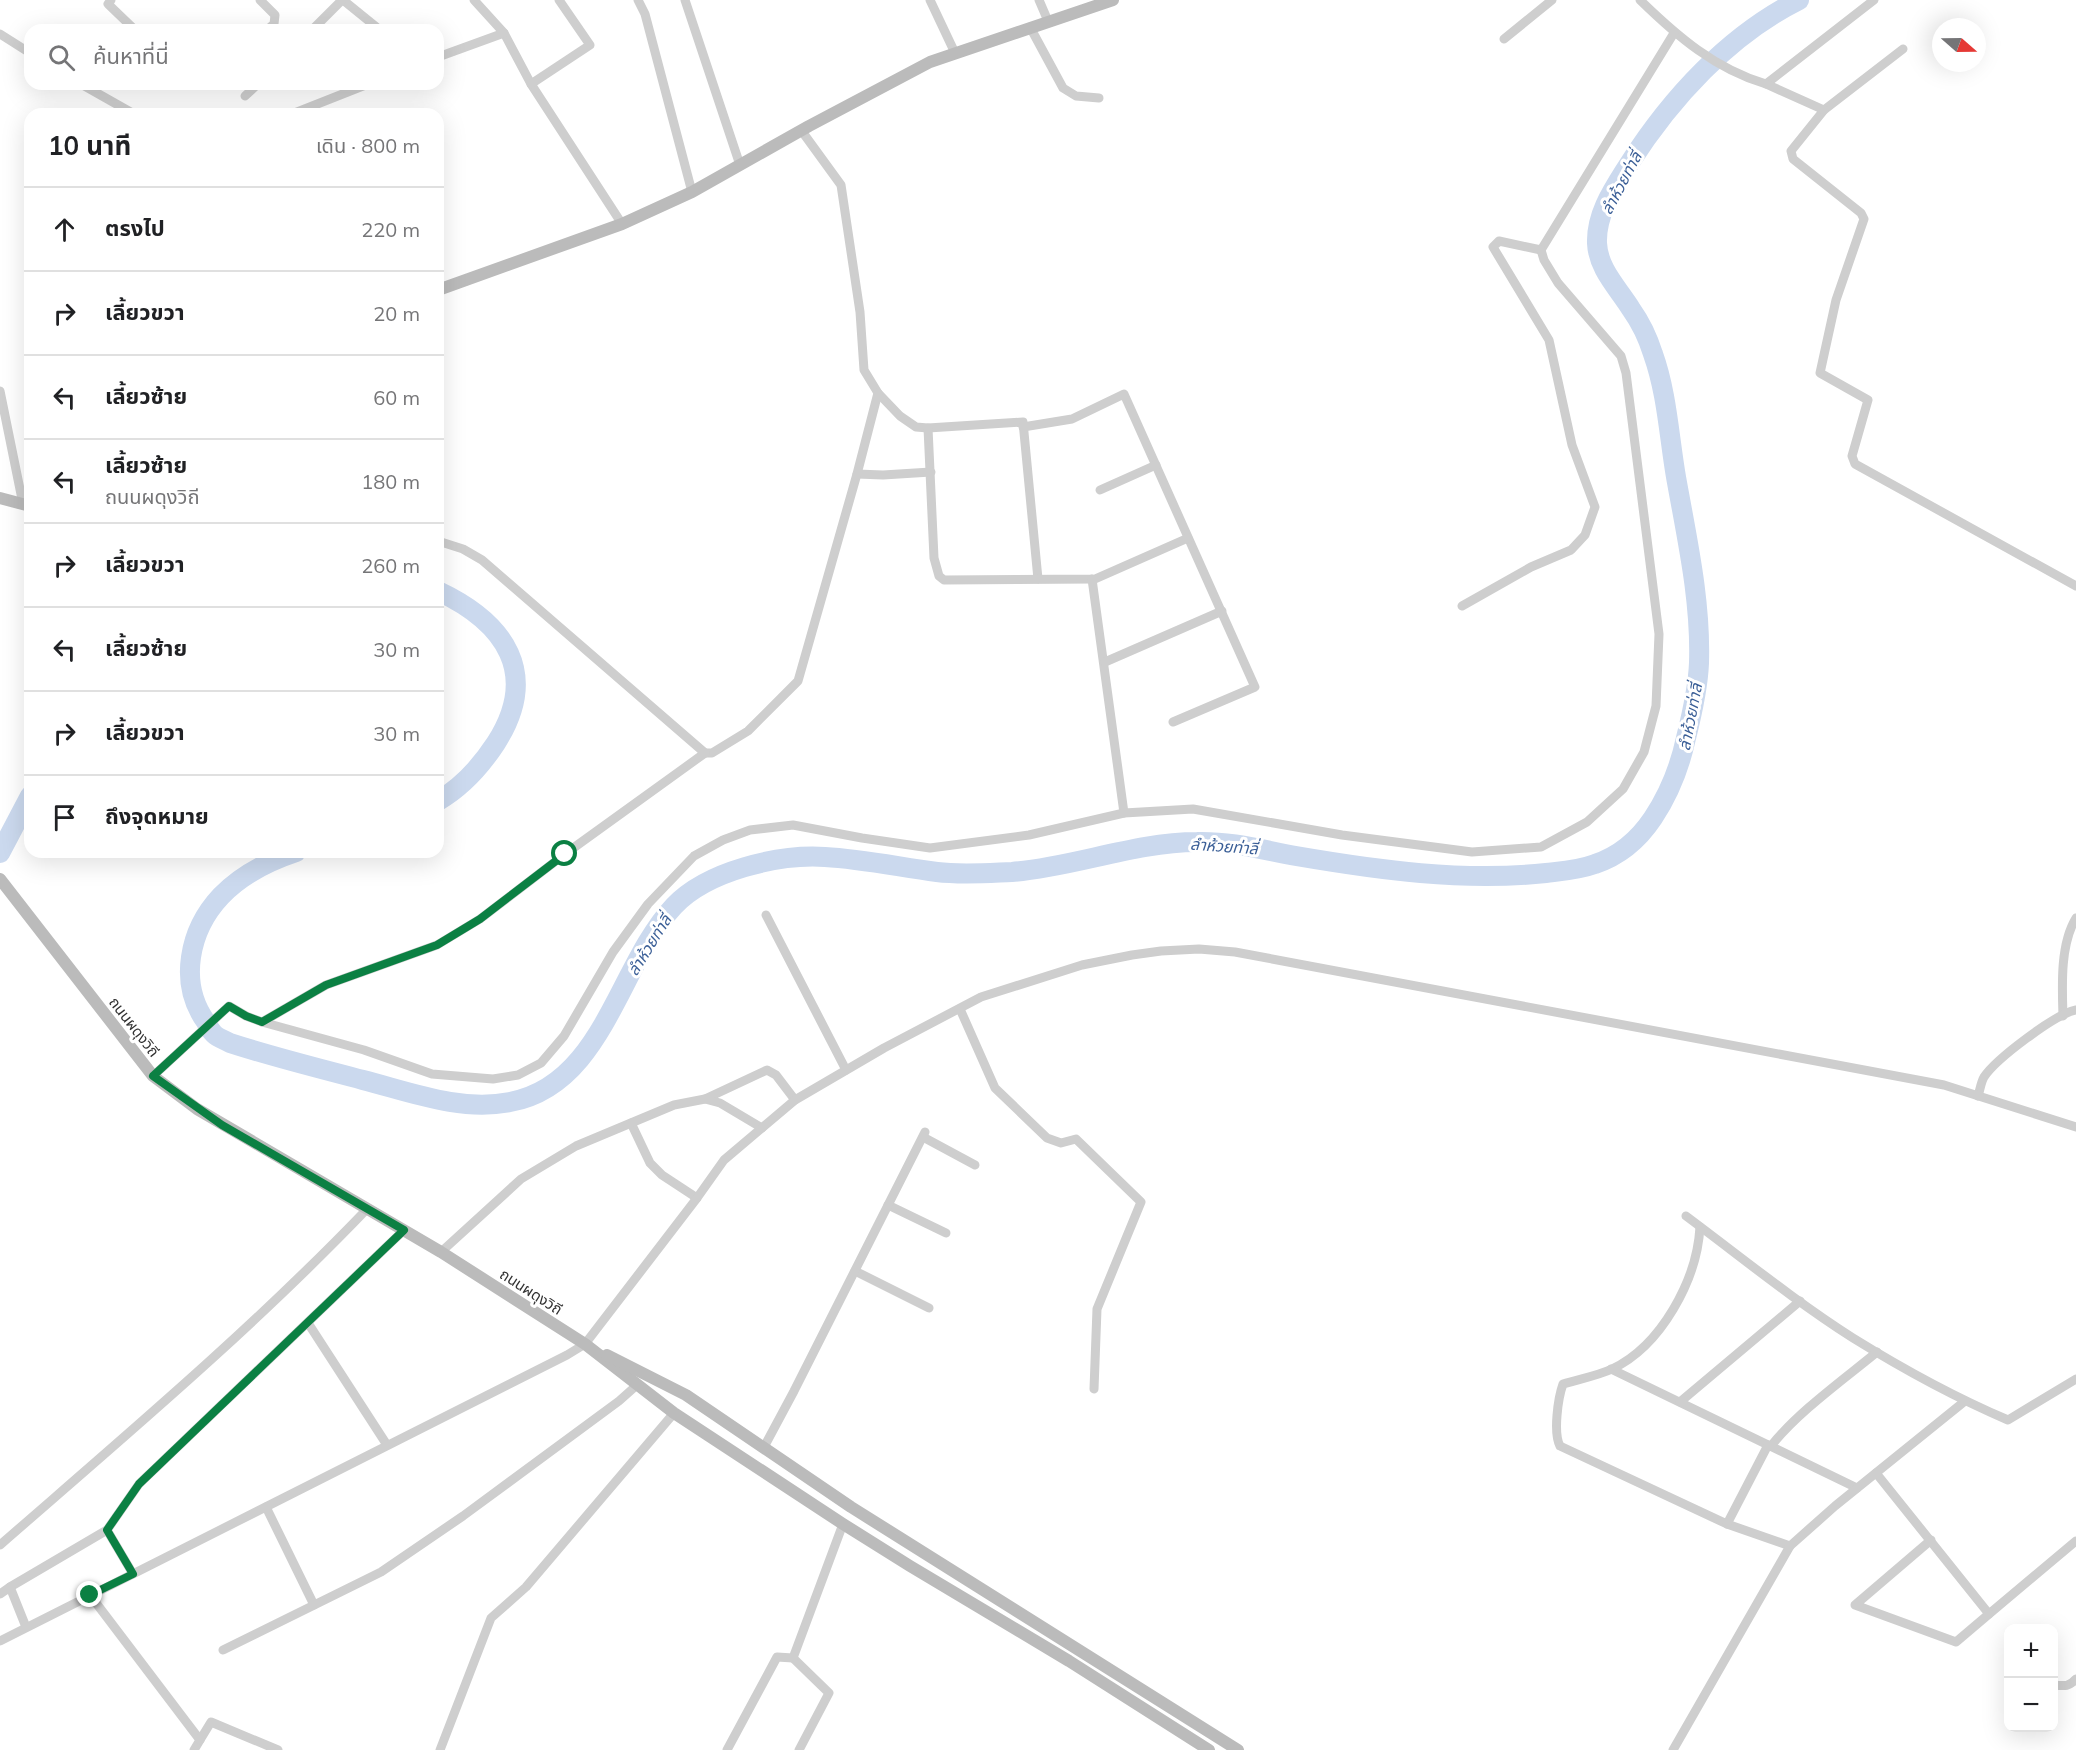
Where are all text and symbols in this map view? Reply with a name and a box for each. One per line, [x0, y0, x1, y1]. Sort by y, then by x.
north arrow [1932, 18, 1986, 72]
search box [24, 24, 444, 90]
icon: search [45, 41, 78, 74]
text: ค้นหาที่นี่ [93, 42, 169, 70]
text: 10 นาที [48, 129, 131, 162]
text: เดิน · 800 m [316, 133, 420, 158]
water label: ลำห้วยท่าลี่ [1595, 145, 1647, 218]
icon: ahead [48, 213, 81, 246]
text: ตรงไป [105, 214, 165, 242]
text: 220 m [361, 217, 420, 242]
icon: right [48, 297, 81, 330]
text: เลี้ยวขวา [105, 298, 185, 326]
text: 20 m [373, 301, 420, 326]
icon: left [48, 381, 81, 414]
text: เลี้ยวซ้าย [105, 382, 187, 410]
text: 60 m [373, 385, 420, 410]
text: เลี้ยวซ้าย [105, 451, 187, 479]
icon: left [48, 465, 81, 498]
text: 180 m [361, 469, 420, 494]
text: ถนนผดุงวิถี [105, 484, 199, 509]
icon: right [48, 549, 81, 582]
text: เลี้ยวขวา [105, 550, 185, 578]
text: 260 m [361, 553, 420, 578]
icon: left [48, 633, 81, 666]
text: เลี้ยวซ้าย [105, 634, 187, 662]
text: 30 m [373, 637, 420, 662]
water label: ลำห้วยท่าลี่ [1673, 679, 1707, 752]
icon: right [48, 717, 81, 750]
text: เลี้ยวขวา [105, 718, 185, 746]
text: 30 m [373, 721, 420, 746]
icon: arrive [48, 801, 81, 834]
text: ถึงจุดหมาย [105, 802, 209, 830]
water label: ลำห้วยท่าลี่ [1189, 833, 1261, 859]
route start [551, 840, 577, 866]
water label: ลำห้วยท่าลี่ [622, 908, 677, 979]
street label: ถนนผดุงวิถี [105, 993, 164, 1060]
street label: ถนนผดุงวิถี [496, 1264, 566, 1319]
route end [76, 1581, 102, 1607]
map controls [2004, 1624, 2058, 1732]
button: + [2004, 1624, 2058, 1678]
button: − [2004, 1678, 2058, 1732]

